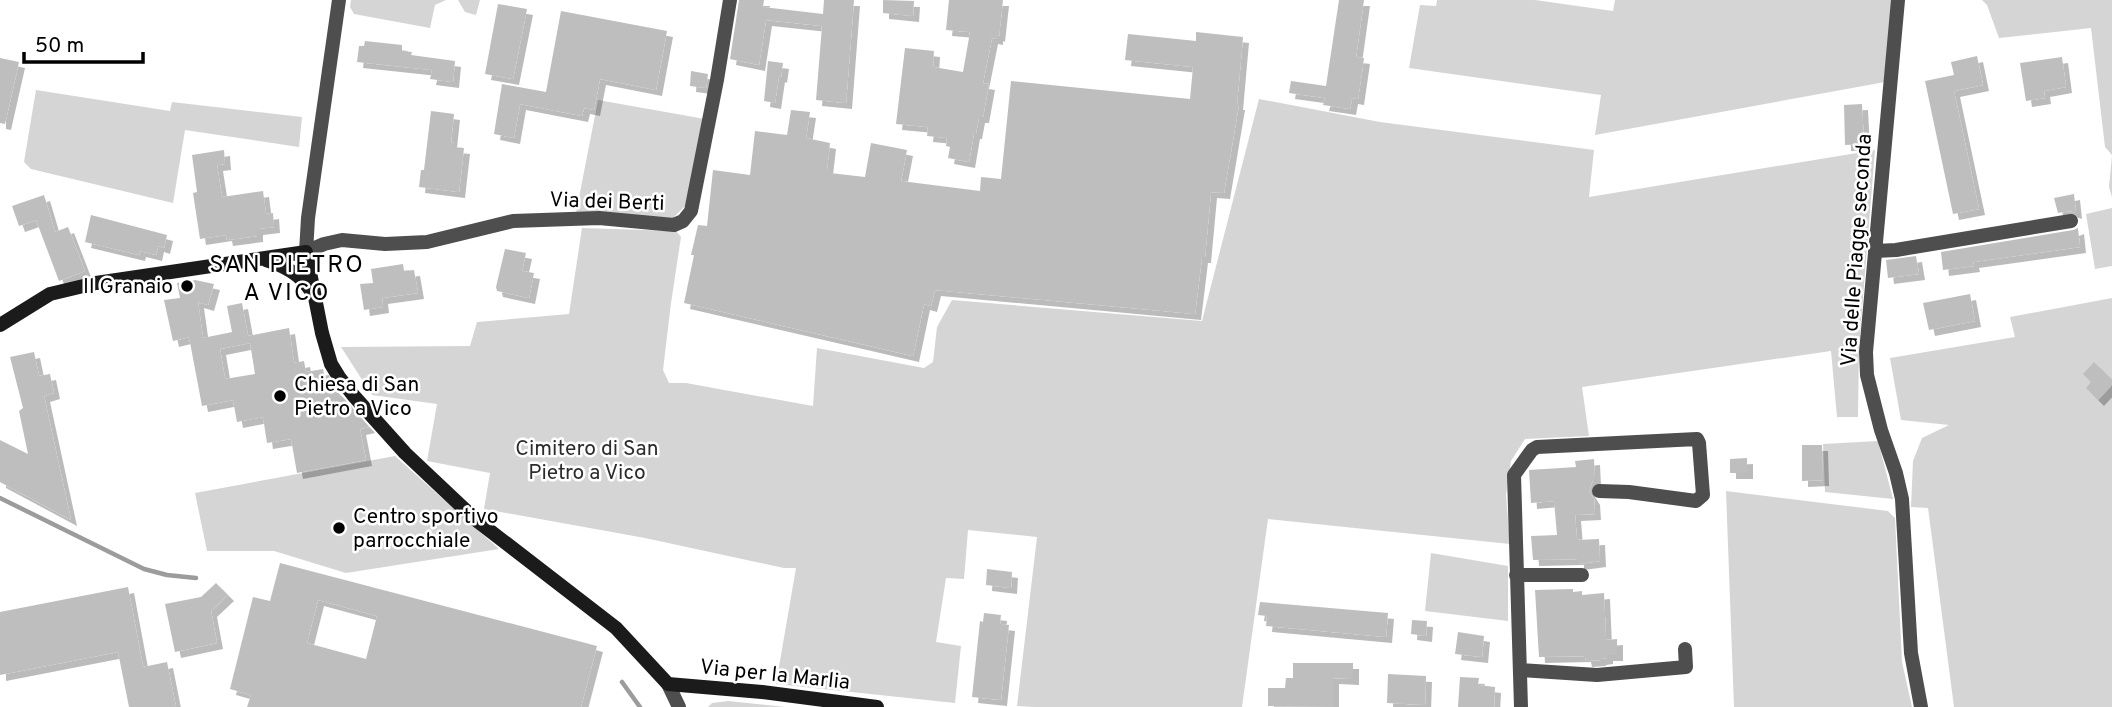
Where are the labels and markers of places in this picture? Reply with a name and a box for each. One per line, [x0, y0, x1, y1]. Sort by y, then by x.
place label: Il Granaio [83, 274, 173, 301]
marker: Il Granaio [179, 278, 195, 294]
place label: Chiesa di San Pietro a Vico [294, 372, 419, 423]
marker: Chiesa di San Pietro a Vico [272, 388, 288, 404]
place label: Centro sportivo parrocchiale [353, 504, 498, 555]
marker: Centro sportivo parrocchiale [331, 520, 347, 536]

